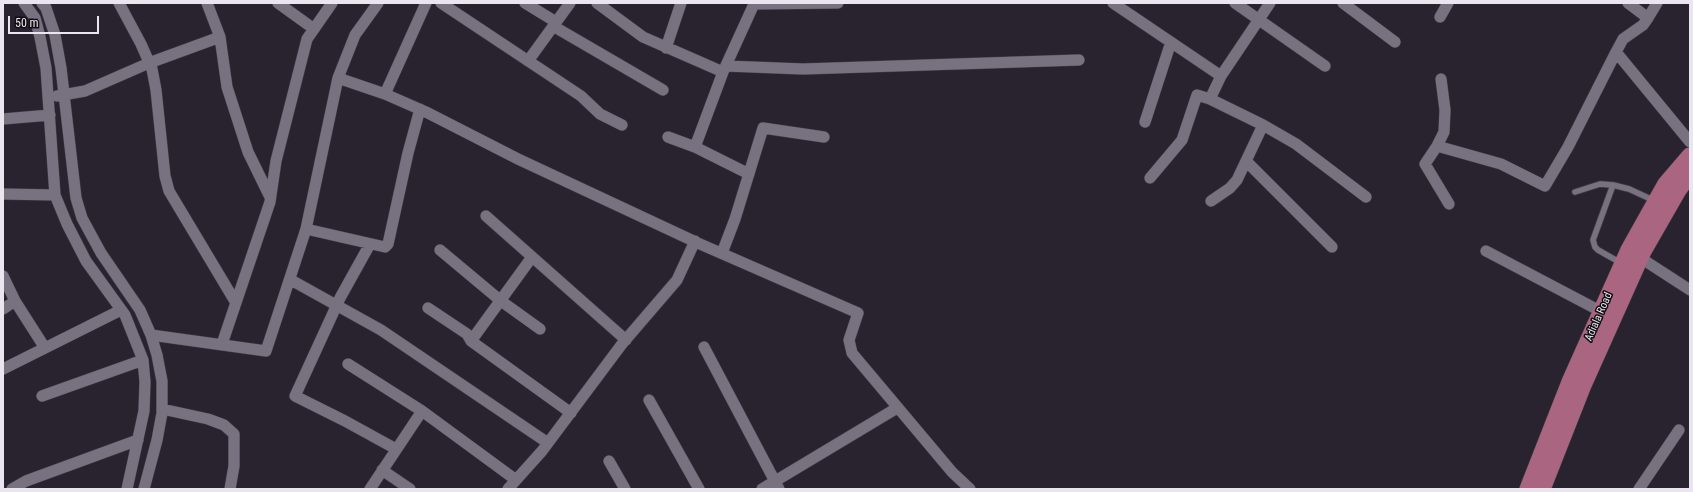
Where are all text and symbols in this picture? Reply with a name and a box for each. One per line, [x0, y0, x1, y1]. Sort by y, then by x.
scale bar [10, 8, 101, 34]
text: 50 m [15, 16, 39, 30]
street label: Adiala Road [1582, 291, 1616, 343]

